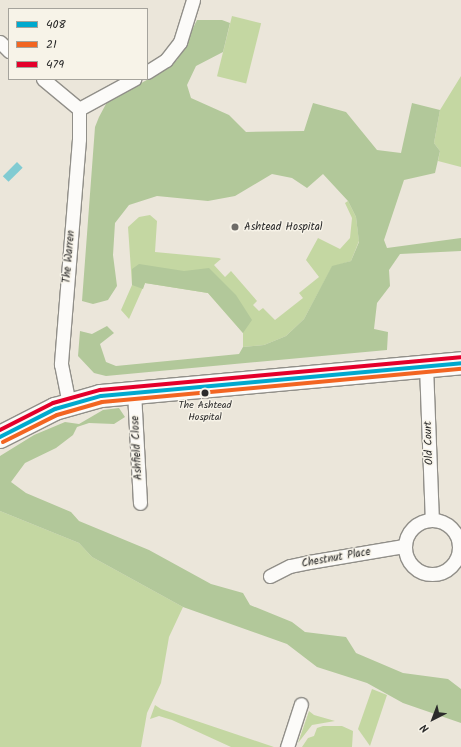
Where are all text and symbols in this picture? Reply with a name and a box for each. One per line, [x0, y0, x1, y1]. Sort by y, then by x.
legend [8, 8, 148, 80]
text: 408 [46, 15, 66, 34]
text: 21 [46, 35, 57, 54]
text: 479 [46, 55, 64, 74]
place label: Ashtead Hospital [244, 220, 323, 234]
marker: Ashtead Hospital [229, 221, 241, 233]
street label: The Warren [60, 230, 78, 284]
marker: The Ashtead Hospital [200, 388, 210, 398]
place label: The Ashtead Hospital [179, 399, 231, 422]
street label: Ashfield Close [129, 415, 145, 481]
street label: Old Court [422, 421, 436, 465]
street label: Chestnut Place [300, 545, 372, 571]
north arrow [413, 699, 453, 739]
text: N [416, 719, 434, 737]

